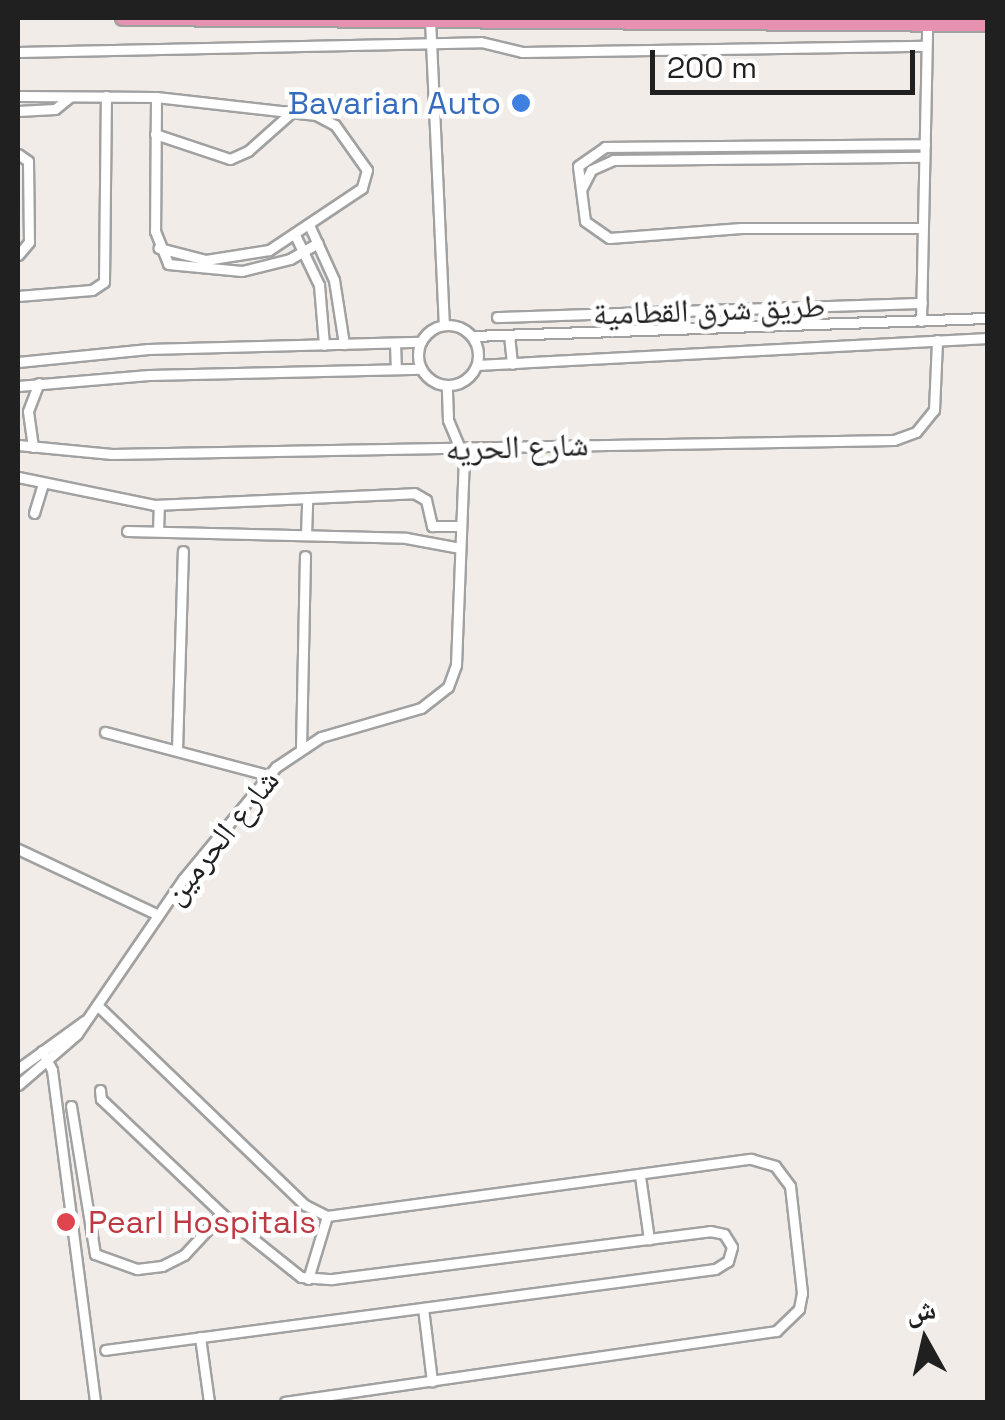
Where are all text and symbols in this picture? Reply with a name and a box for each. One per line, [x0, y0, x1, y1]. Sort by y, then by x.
scale bar [655, 30, 920, 92]
text: 200 m [667, 48, 757, 87]
place label: Bavarian Auto [287, 84, 501, 122]
marker: Bavarian Auto [510, 92, 532, 114]
street label: طريق شرق القطامية [592, 287, 826, 333]
street label: شارع الحريه [445, 425, 589, 469]
street label: شارع الحرمين [155, 762, 287, 912]
place label: Pearl Hospitals [88, 1203, 316, 1241]
marker: Pearl Hospitals [53, 1209, 79, 1235]
north arrow [875, 1290, 975, 1390]
text: ش [904, 1290, 938, 1330]

